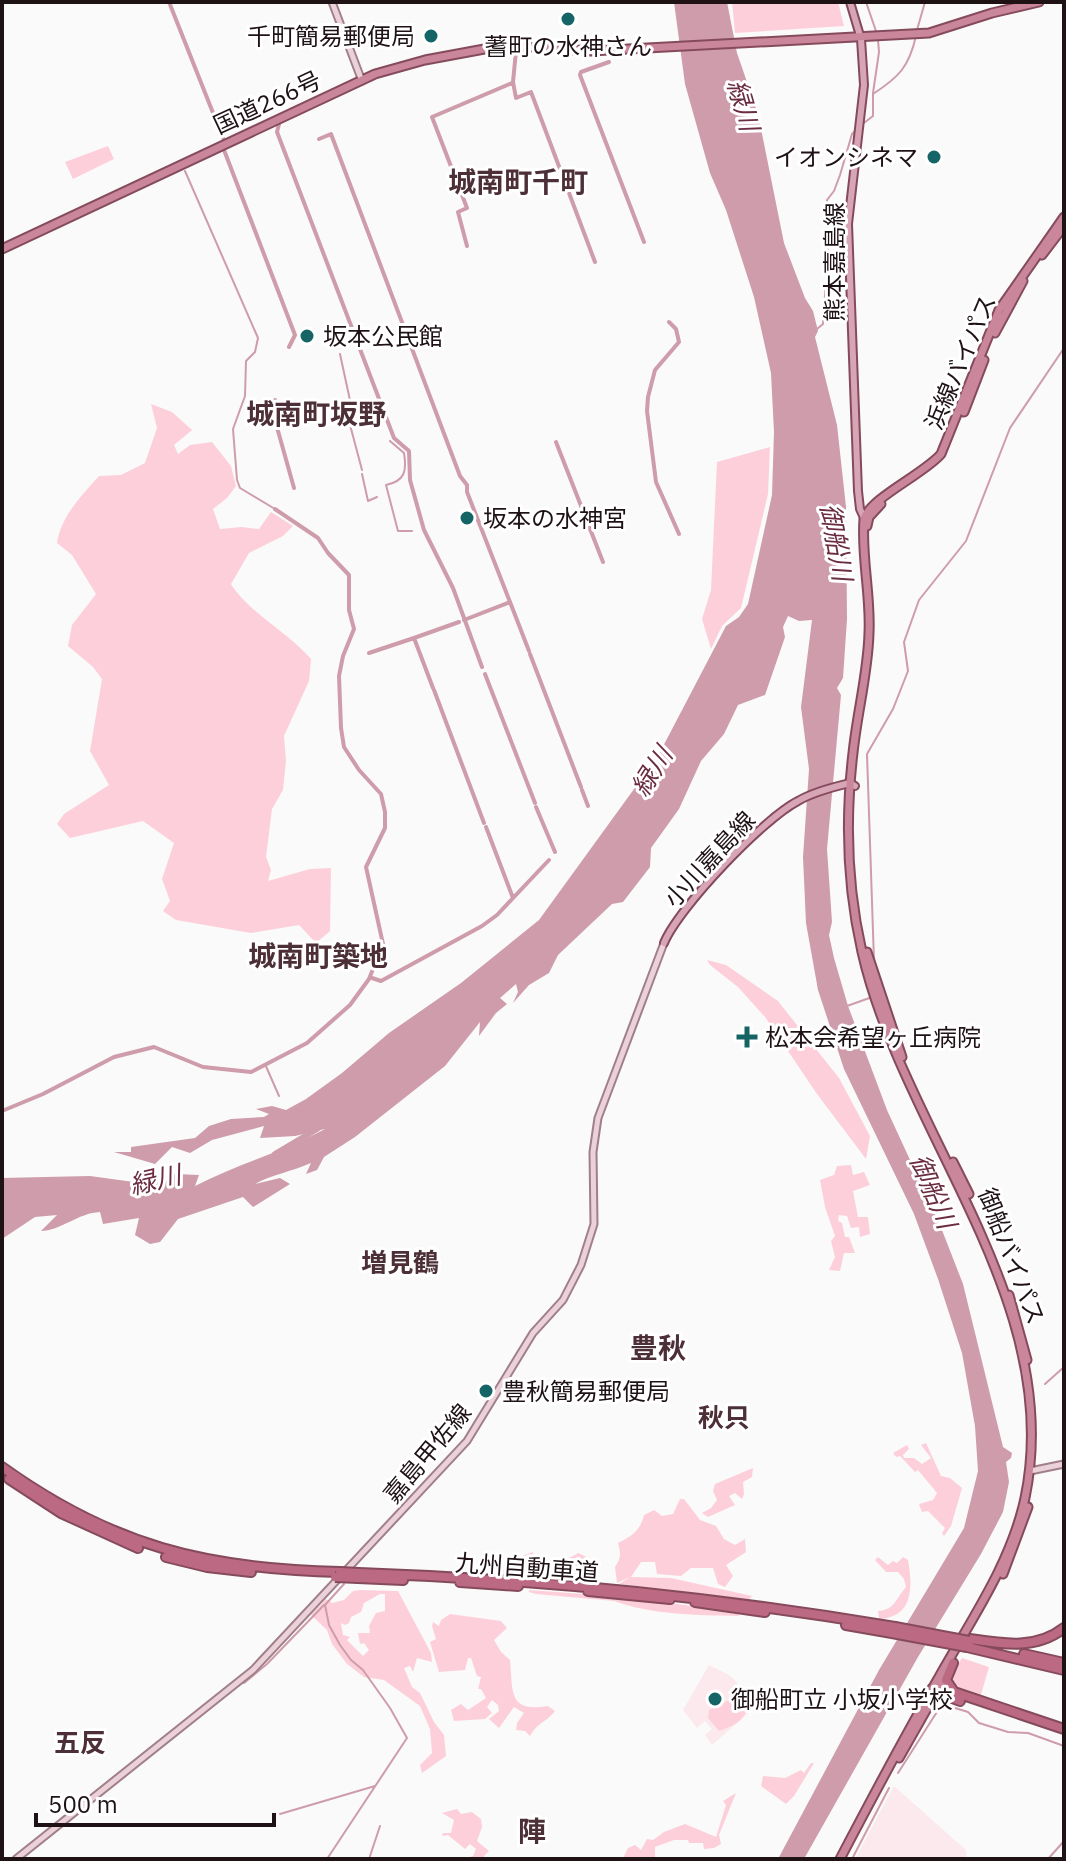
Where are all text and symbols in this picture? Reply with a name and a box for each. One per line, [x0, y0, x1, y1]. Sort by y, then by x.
marker: 蓍町の水神さん [559, 10, 577, 28]
place label: 千町簡易郵便局 [247, 20, 415, 52]
marker: 千町簡易郵便局 [422, 27, 440, 45]
place label: 蓍町の水神さん [484, 30, 652, 62]
street label: 国道266号 [208, 63, 326, 141]
water label: 緑川 [720, 75, 768, 138]
place label: イオンシネマ [774, 141, 918, 173]
marker: イオンシネマ [925, 148, 943, 166]
district label: 城南町千町 [448, 163, 588, 200]
street label: 熊本嘉島線 [818, 202, 850, 322]
street label: 浜線バイパス [917, 290, 1003, 434]
place label: 坂本公民館 [323, 320, 443, 352]
marker: 坂本公民館 [298, 327, 316, 345]
district label: 城南町坂野 [246, 395, 386, 432]
water label: 御船川 [813, 501, 861, 586]
place label: 坂本の水神宮 [483, 502, 627, 534]
marker: 坂本の水神宮 [458, 509, 476, 527]
water label: 緑川 [623, 737, 681, 802]
street label: 小川嘉島線 [656, 804, 762, 914]
district label: 城南町築地 [248, 937, 388, 974]
place label: 松本会希望ヶ丘病院 [765, 1021, 981, 1053]
marker: 松本会希望ヶ丘病院 [736, 1026, 758, 1048]
water label: 御船川 [903, 1148, 966, 1236]
water label: 緑川 [126, 1156, 187, 1201]
street label: 御船バイパス [971, 1183, 1053, 1329]
district label: 増見鶴 [361, 1245, 439, 1279]
district label: 豊秋 [630, 1329, 686, 1366]
place label: 豊秋簡易郵便局 [502, 1375, 670, 1407]
marker: 豊秋簡易郵便局 [477, 1382, 495, 1400]
street label: 嘉島甲佐線 [376, 1397, 478, 1509]
district label: 秋只 [698, 1400, 750, 1434]
street label: 九州自動車道 [454, 1546, 600, 1588]
place label: 御船町立 小坂小学校 [731, 1683, 953, 1715]
marker: 御船町立 小坂小学校 [706, 1690, 724, 1708]
district label: 五反 [54, 1725, 106, 1759]
scale bar [36, 1777, 274, 1827]
text: 500 m [48, 1788, 118, 1820]
district label: 陣 [518, 1812, 546, 1849]

